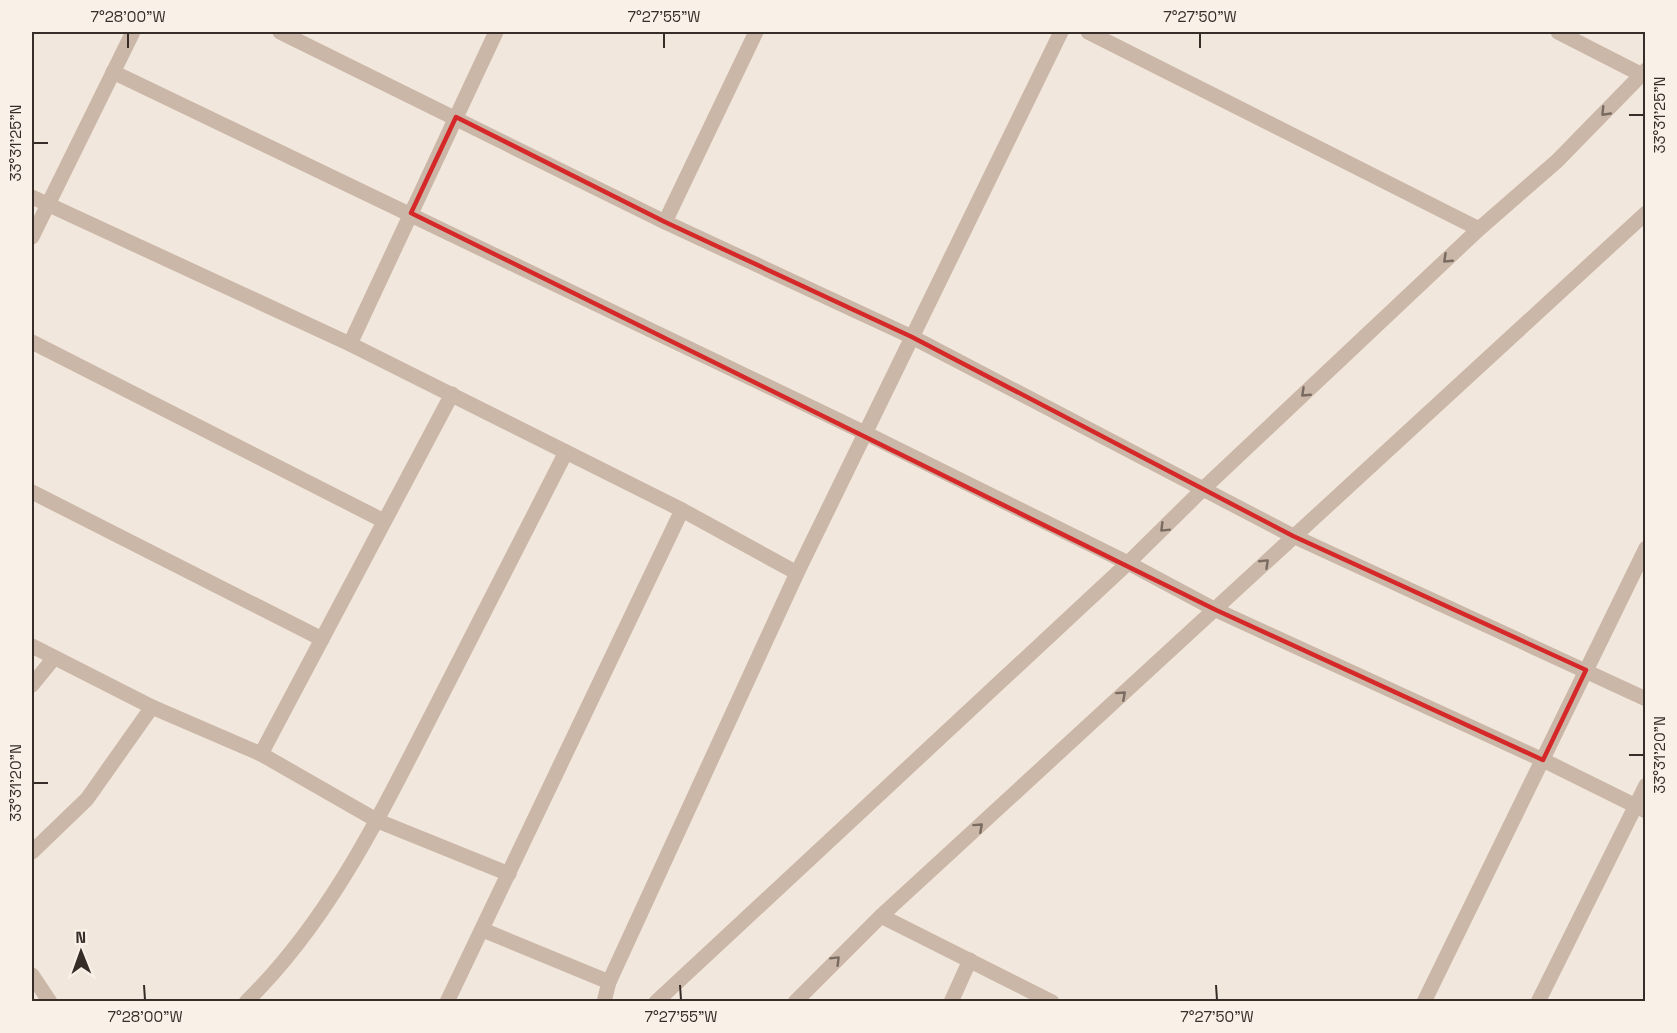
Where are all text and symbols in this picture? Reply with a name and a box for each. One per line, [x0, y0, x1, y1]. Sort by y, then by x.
text: 7°28'00"W [90, 7, 166, 26]
text: 7°27'55"W [628, 7, 700, 26]
text: 7°27'50"W [1163, 7, 1237, 26]
text: 33°31'25"N [1650, 76, 1669, 154]
text: 33°31'25"N [6, 104, 25, 182]
one-way arrow [1601, 104, 1612, 115]
one-way arrow [1443, 252, 1454, 263]
one-way arrow [1301, 386, 1312, 397]
one-way arrow [1160, 520, 1171, 531]
one-way arrow [1258, 559, 1269, 570]
one-way arrow [1115, 692, 1126, 703]
text: 33°31'20"N [1650, 716, 1669, 794]
text: 33°31'20"N [6, 744, 25, 822]
one-way arrow [972, 823, 982, 834]
north arrow [51, 922, 111, 982]
text: N [75, 927, 86, 948]
one-way arrow [829, 957, 840, 968]
text: 7°28'00"W [107, 1007, 183, 1026]
text: 7°27'55"W [645, 1007, 717, 1026]
text: 7°27'50"W [1180, 1007, 1254, 1026]

